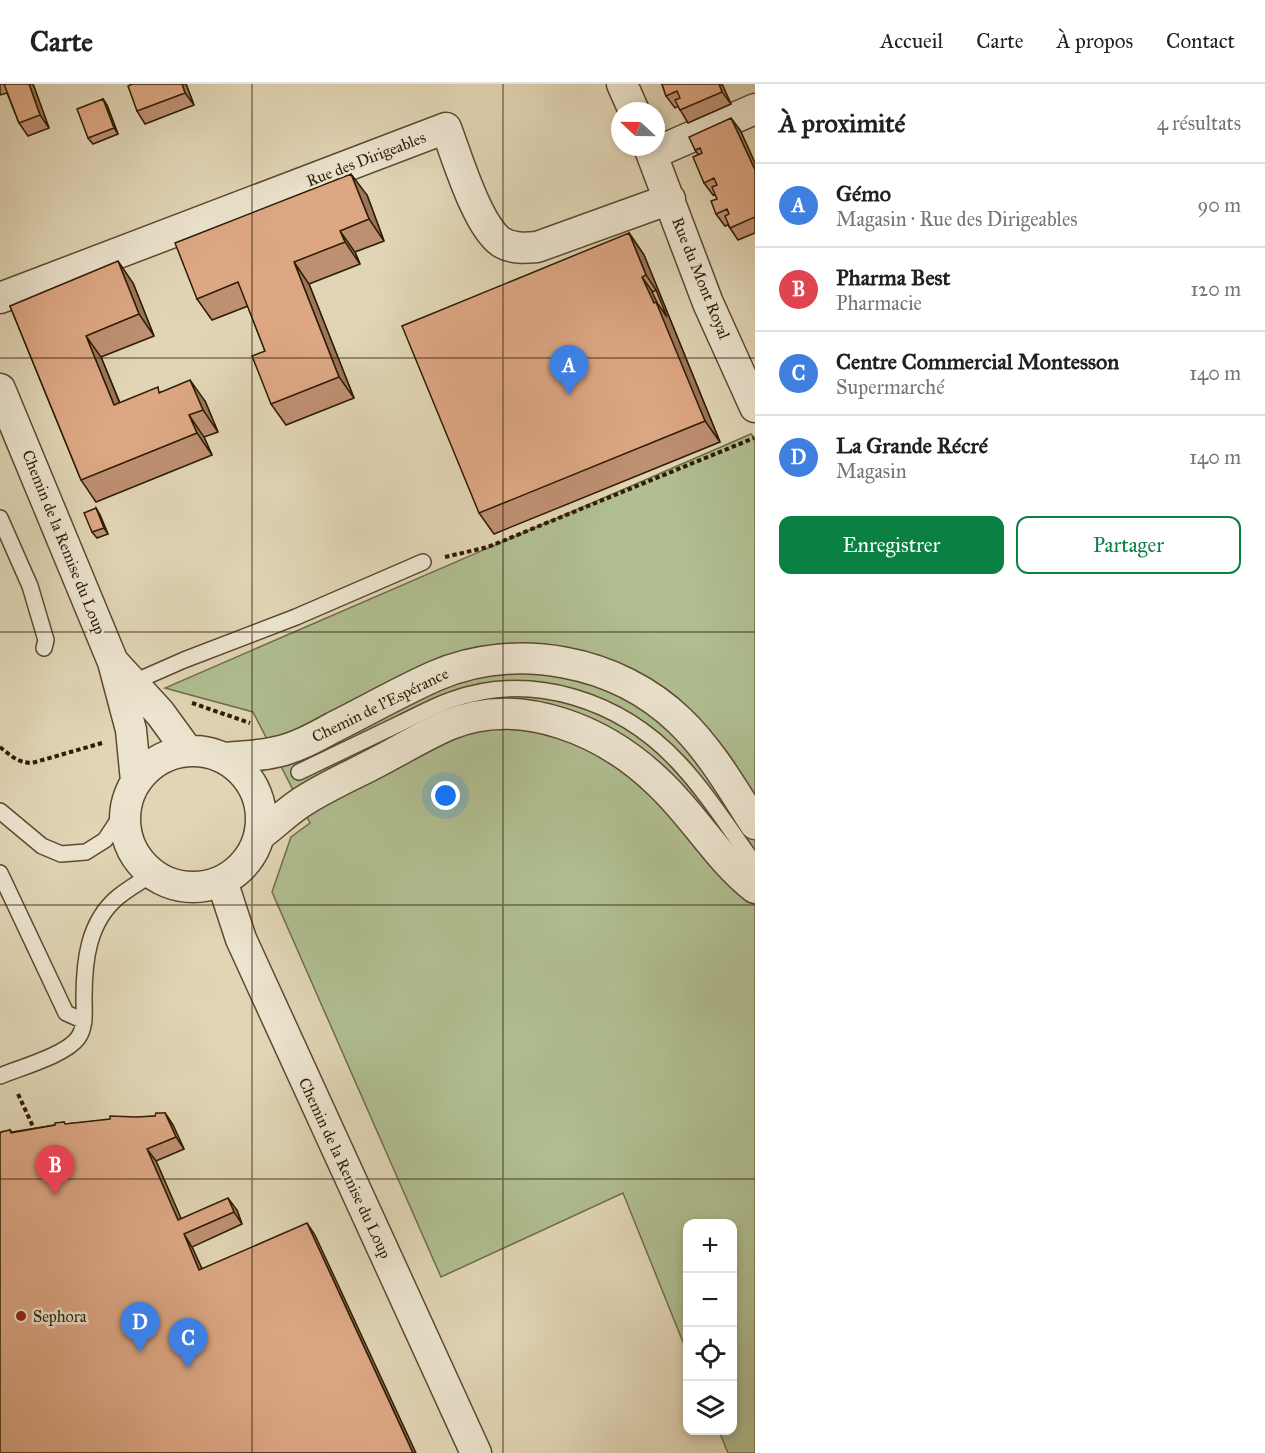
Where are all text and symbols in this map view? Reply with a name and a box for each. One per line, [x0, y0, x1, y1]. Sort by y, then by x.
text: Carte [30, 24, 93, 59]
text: Accueil [880, 28, 943, 54]
text: Carte [976, 28, 1024, 54]
text: À propos [1057, 28, 1133, 54]
text: Contact [1166, 28, 1235, 54]
north arrow [611, 102, 665, 156]
text: À proximité [779, 107, 905, 139]
text: 4 résultats [1157, 111, 1241, 135]
street label: Rue des Dirigeables [304, 127, 429, 191]
text: Gémo [836, 180, 891, 207]
text: A [792, 193, 805, 217]
text: 90 m [1198, 193, 1241, 217]
text: Magasin · Rue des Dirigeables [836, 207, 1078, 231]
street label: Rue du Mont Royal [668, 214, 734, 342]
text: Pharma Best [836, 264, 950, 291]
text: B [792, 277, 805, 301]
text: 120 m [1190, 277, 1241, 301]
text: Pharmacie [836, 291, 922, 315]
pin: A [550, 346, 588, 395]
text: Centre Commercial Montesson [836, 348, 1119, 375]
text: C [792, 361, 805, 385]
text: 140 m [1189, 361, 1241, 385]
text: Supermarché [836, 375, 945, 399]
text: La Grande Récré [836, 432, 988, 459]
text: D [791, 445, 806, 469]
text: 140 m [1189, 445, 1241, 469]
street label: Chemin de la Remise du Loup [18, 447, 110, 637]
text: Magasin [836, 459, 906, 483]
button: Enregistrer [779, 516, 1004, 574]
button: Partager [1016, 516, 1241, 574]
street label: Chemin de l'Espérance [309, 664, 452, 746]
your location [431, 781, 460, 810]
street label: Chemin de la Remise du Loup [295, 1075, 395, 1261]
pin: B [36, 1146, 74, 1195]
map controls [683, 1219, 737, 1435]
button: + [683, 1219, 737, 1273]
button: − [683, 1273, 737, 1327]
pin: D [120, 1302, 160, 1352]
place label: Sephora [33, 1307, 87, 1326]
marker: Sephora [14, 1309, 28, 1323]
pin: C [168, 1318, 207, 1368]
button: locate [683, 1327, 737, 1381]
button: layers [683, 1381, 737, 1435]

